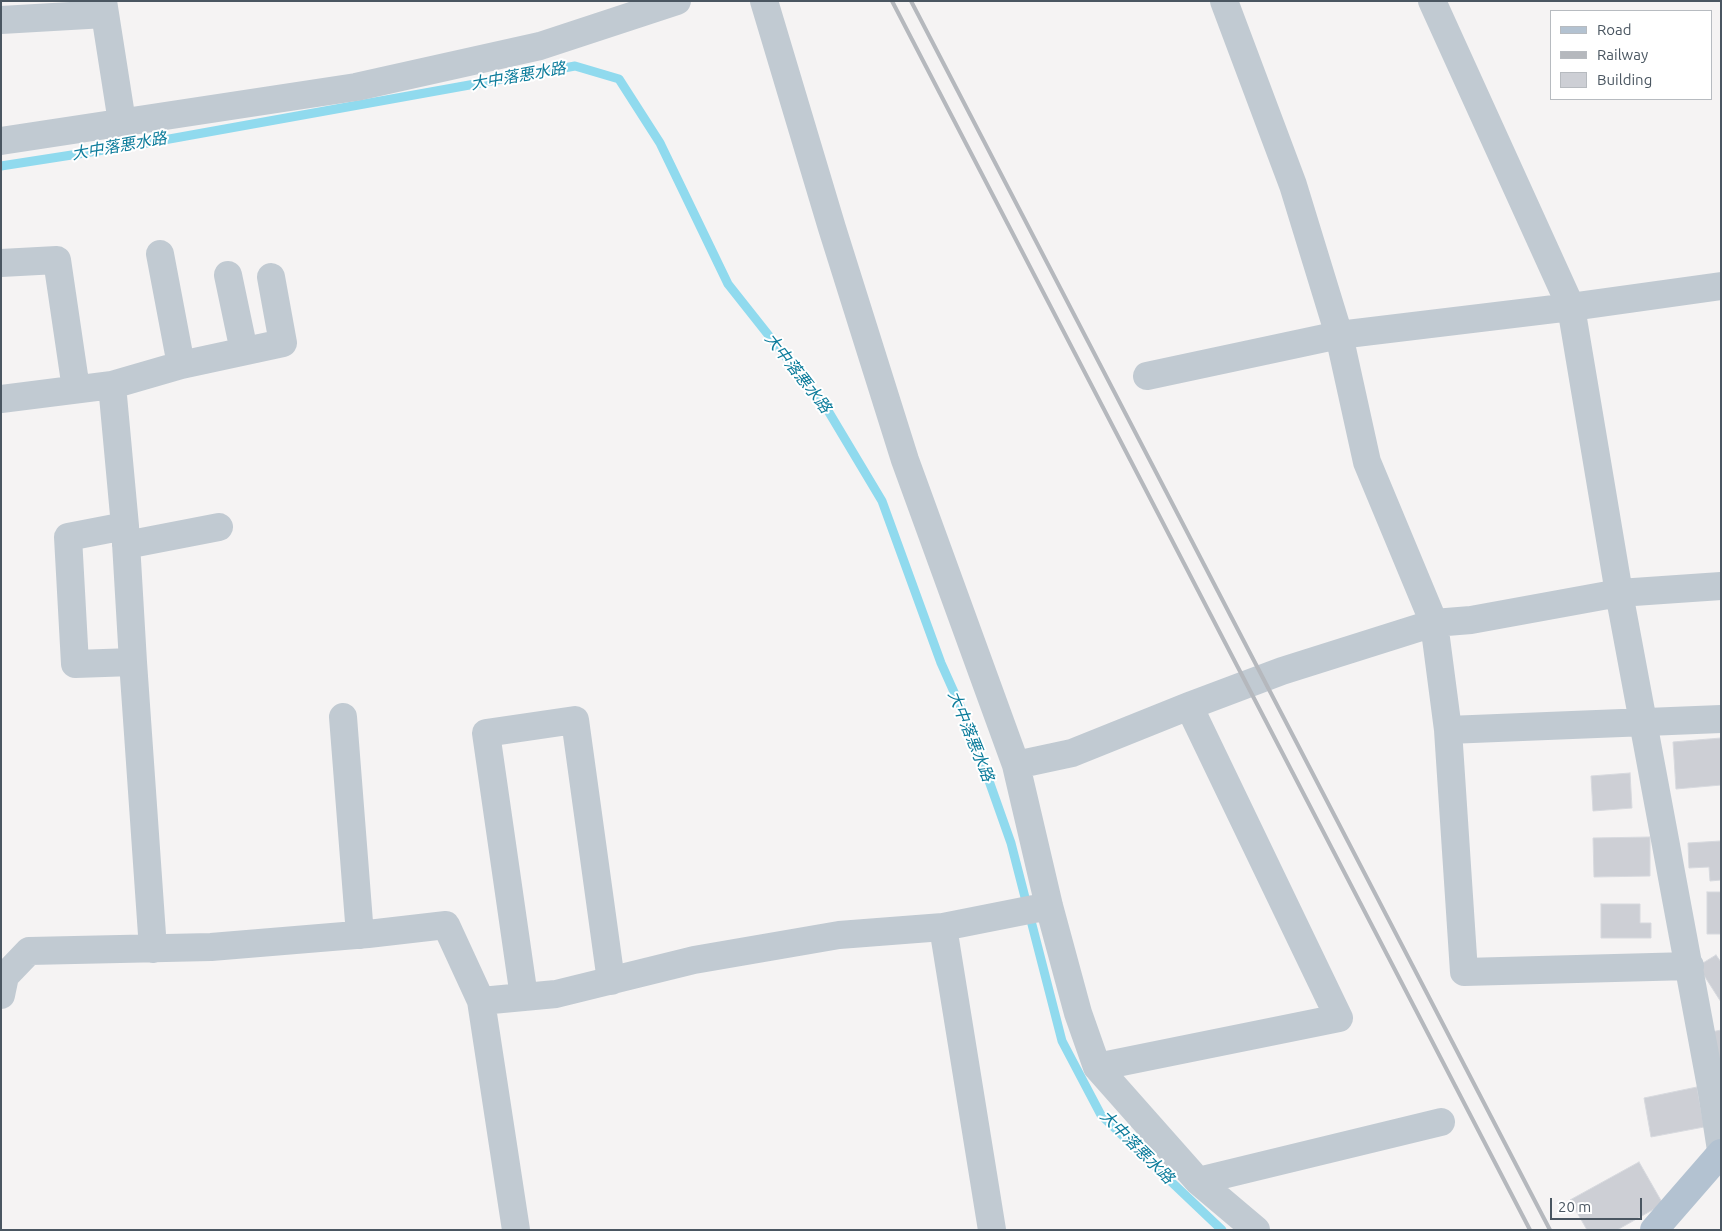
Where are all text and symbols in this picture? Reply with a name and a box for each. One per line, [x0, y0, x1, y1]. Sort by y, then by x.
legend [1550, 10, 1712, 100]
text: Road [1597, 21, 1632, 38]
text: Railway [1597, 46, 1648, 63]
water label: 大中落悪水路 [469, 58, 567, 94]
text: Building [1597, 71, 1652, 88]
water label: 大中落悪水路 [70, 128, 168, 164]
water label: 大中落悪水路 [761, 329, 835, 417]
water label: 大中落悪水路 [944, 688, 998, 784]
water label: 大中落悪水路 [1096, 1106, 1178, 1188]
scale bar [1552, 1188, 1644, 1220]
text: 20 m [1558, 1198, 1591, 1215]

